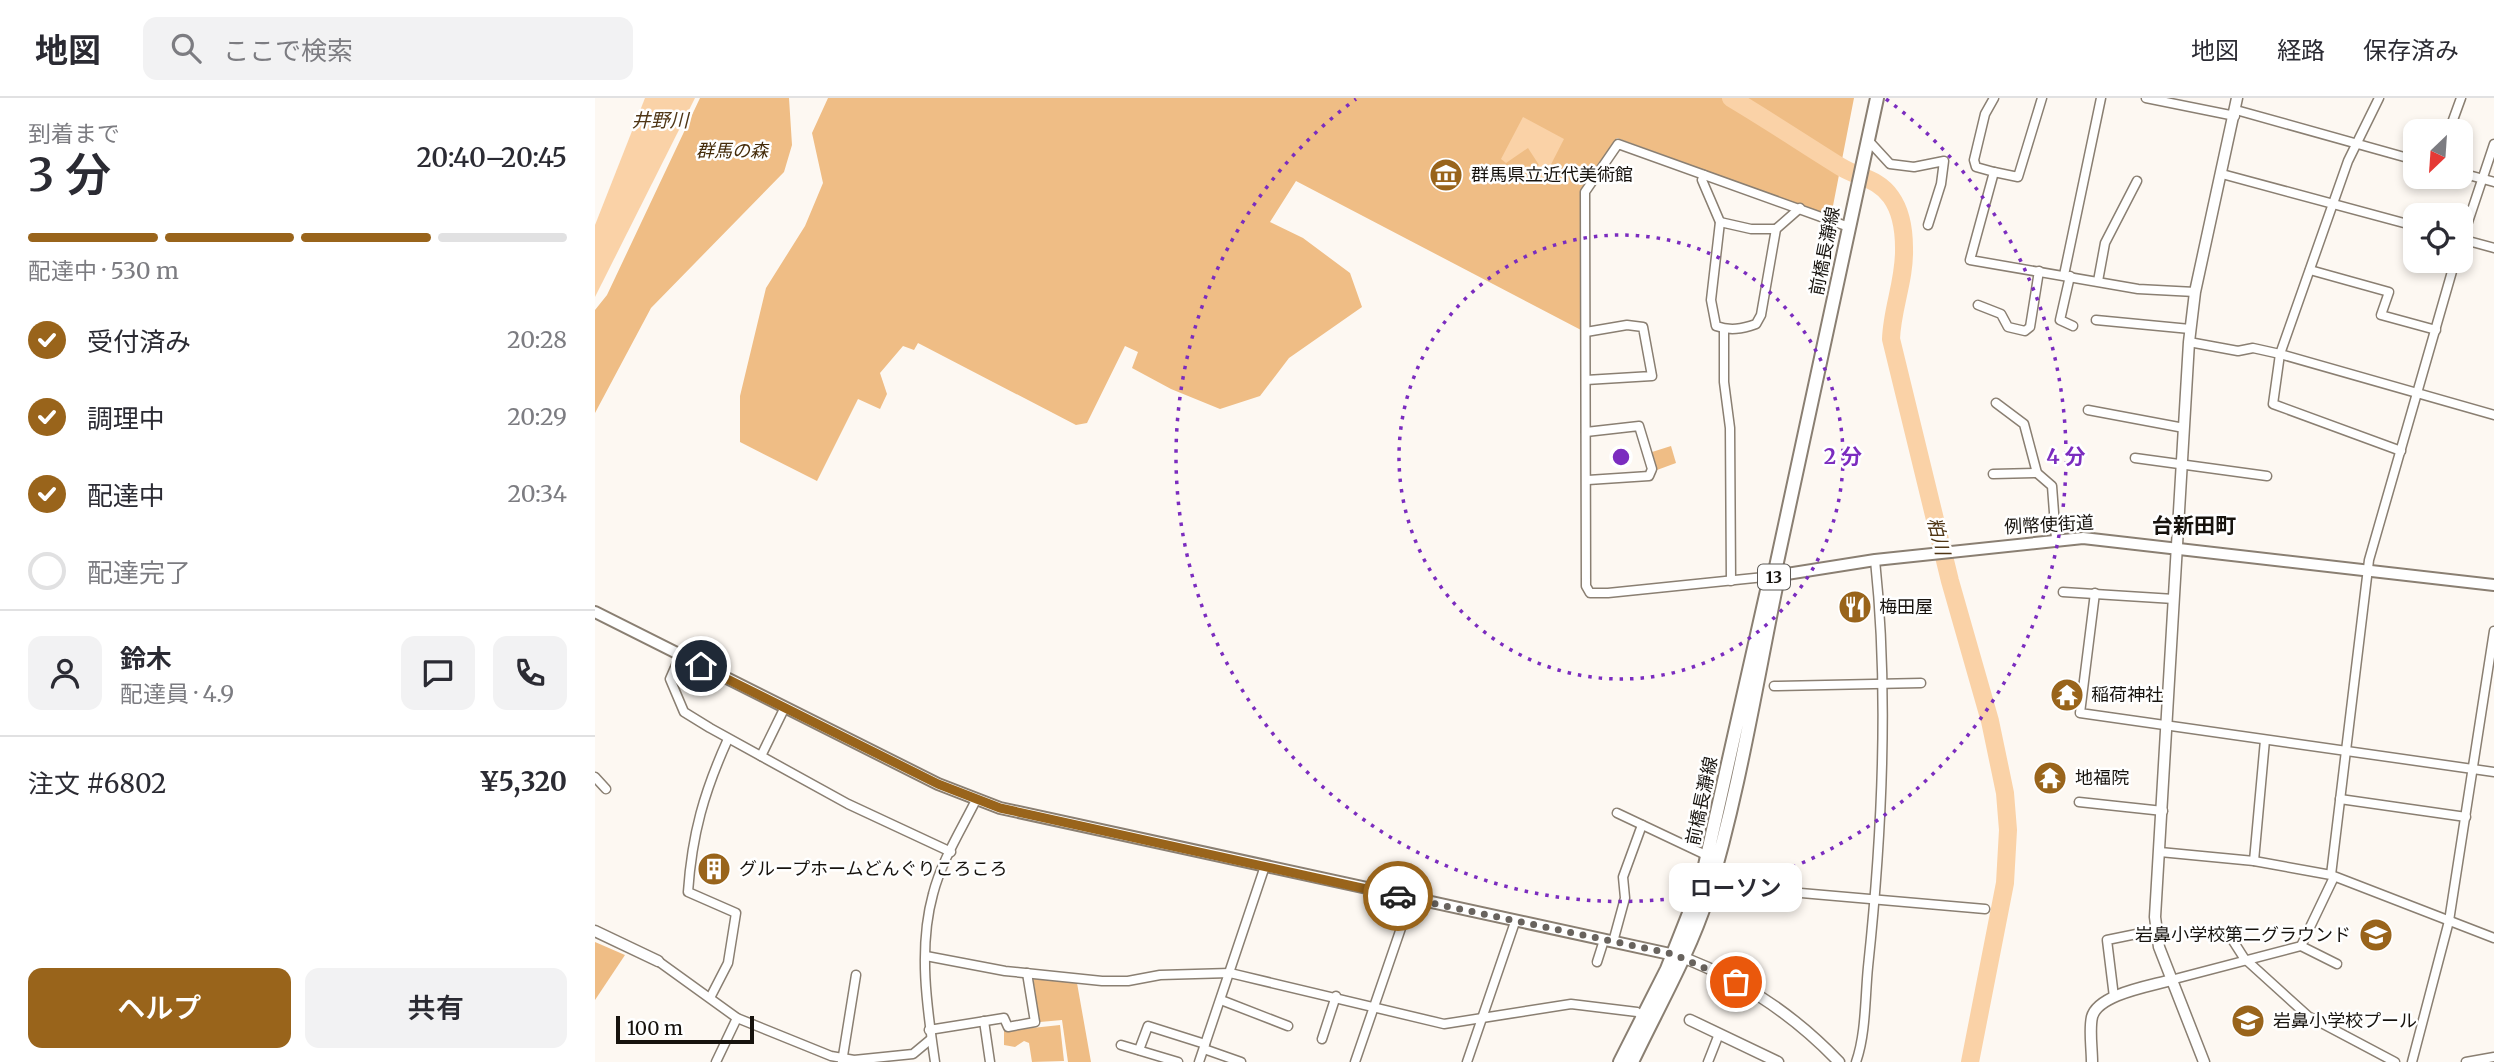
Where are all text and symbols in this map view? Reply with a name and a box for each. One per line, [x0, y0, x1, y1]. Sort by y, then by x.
search box [143, 17, 633, 80]
icon: search [167, 29, 205, 67]
text: 地図 [35, 30, 101, 71]
text: ここで検索 [223, 34, 353, 67]
text: 地図 [2191, 35, 2239, 66]
text: 経路 [2277, 35, 2325, 66]
text: 保存済み [2363, 35, 2459, 66]
water label: 井野川 [631, 108, 690, 132]
text: 到着まで [28, 119, 120, 148]
north arrow [2403, 119, 2473, 189]
map controls [2403, 119, 2473, 273]
park label: 群馬の森 [696, 139, 770, 162]
text: 20:40–20:45 [416, 141, 567, 174]
text: 3 分 [28, 146, 111, 204]
museum icon: 群馬県立近代美術館 [1427, 156, 1465, 194]
place label: 群馬県立近代美術館 [1471, 163, 1633, 186]
button: locate [2403, 203, 2473, 273]
street label: 前橋長瀞線 [1805, 205, 1844, 297]
text: 配達中 · 530 m [28, 256, 179, 285]
icon: check [28, 321, 66, 359]
text: 受付済み [87, 325, 191, 358]
text: 20:28 [507, 325, 567, 354]
icon: check [28, 398, 66, 436]
text: 調理中 [87, 402, 165, 435]
text: 20:29 [507, 402, 567, 431]
text: 2 分 [1824, 443, 1862, 470]
text: 4 分 [2046, 443, 2086, 470]
centre of rings [1609, 445, 1633, 469]
icon: check [28, 475, 66, 513]
text: 配達中 [87, 479, 165, 512]
text: 20:34 [508, 479, 567, 508]
street label: 例幣使街道 [2003, 511, 2095, 538]
district label: 台新田町 [2152, 512, 2236, 539]
water label: 粕川 [1923, 515, 1956, 559]
text: 配達完了 [87, 556, 191, 589]
road number: 13 [1758, 564, 1790, 590]
restaurant icon: 梅田屋 [1836, 588, 1874, 626]
place label: 梅田屋 [1879, 595, 1933, 618]
button: person [28, 636, 102, 710]
button: chat [401, 636, 475, 710]
button: phone [493, 636, 567, 710]
pin [671, 636, 731, 696]
text: 鈴木 [120, 642, 172, 675]
icon: home [682, 647, 720, 685]
temple icon: 稲荷神社 [2048, 676, 2086, 714]
text: 配達員 · 4.9 [120, 679, 234, 708]
place label: 稲荷神社 [2091, 683, 2163, 706]
street label: 前橋長瀞線 [1681, 754, 1722, 847]
temple icon: 地福院 [2031, 759, 2069, 797]
text: ¥5,320 [479, 765, 567, 798]
place label: 地福院 [2075, 766, 2129, 789]
text: 注文 #6802 [28, 767, 166, 800]
building icon: グループホームどんぐりころころ [695, 850, 733, 888]
place label: グループホームどんぐりころころ [739, 857, 1007, 880]
courier [1363, 861, 1433, 931]
callout: ローソン [1669, 863, 1803, 912]
text: ローソン [1690, 873, 1782, 902]
icon: car [1379, 877, 1417, 915]
school or university icon: 岩鼻小学校第二グラウンド [2357, 916, 2395, 954]
place label: 岩鼻小学校第二グラウンド [2135, 923, 2351, 946]
pin [1706, 952, 1766, 1012]
icon: bag [1717, 963, 1755, 1001]
button: ヘルプ [28, 968, 291, 1048]
button: 共有 [305, 968, 567, 1048]
school or university icon: 岩鼻小学校プール [2229, 1002, 2267, 1040]
place label: 岩鼻小学校プール [2273, 1009, 2417, 1032]
scale bar [616, 1013, 754, 1045]
text: 100 m [627, 1016, 683, 1040]

